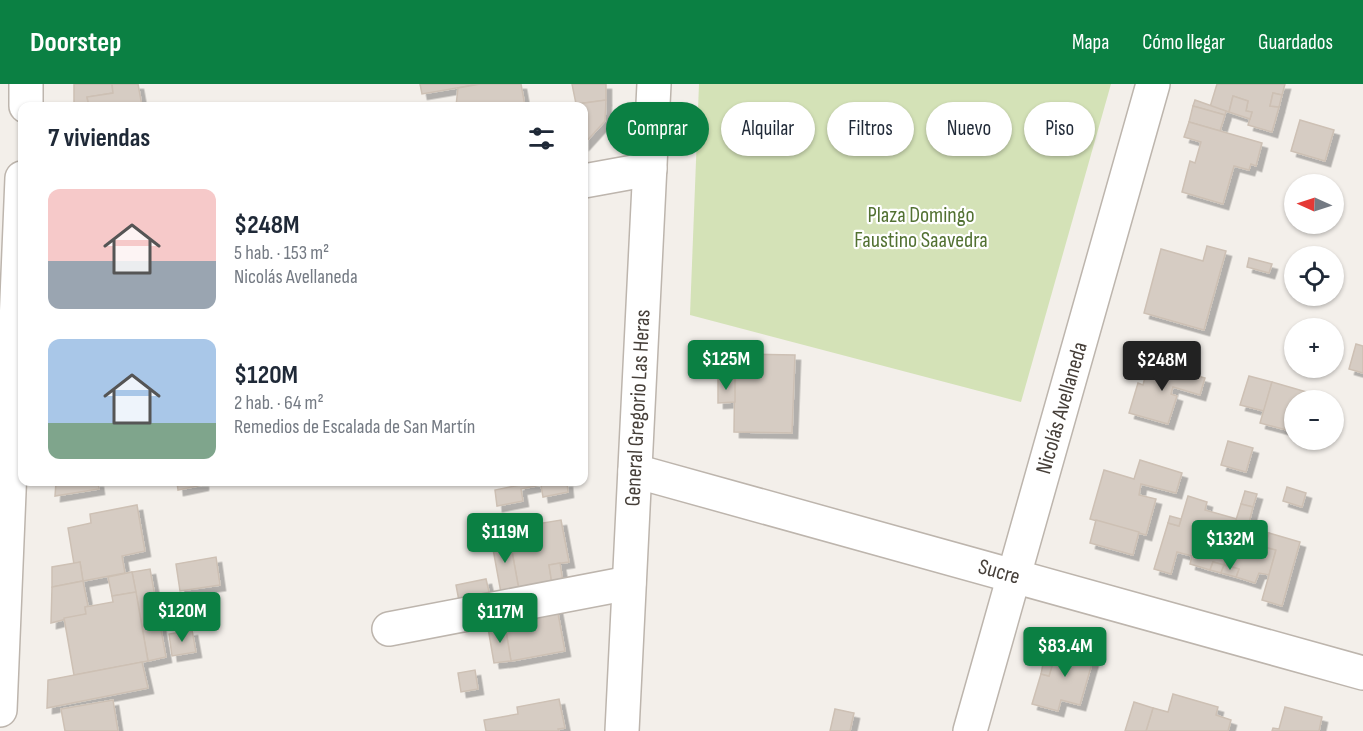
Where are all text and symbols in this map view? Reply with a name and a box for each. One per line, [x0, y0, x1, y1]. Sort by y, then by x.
text: Doorstep [30, 26, 121, 59]
text: Mapa [1072, 30, 1109, 55]
text: Cómo llegar [1142, 30, 1225, 55]
text: Guardados [1258, 30, 1333, 55]
chip: Comprar [606, 102, 709, 156]
chip: Alquilar [721, 102, 815, 156]
chip: Filtros [827, 102, 914, 156]
chip: Nuevo [926, 102, 1012, 156]
chip: Piso [1024, 102, 1095, 156]
icon: filters [525, 122, 558, 155]
text: 7 viviendas [48, 123, 150, 154]
north arrow [1284, 174, 1344, 234]
map controls [1284, 174, 1344, 450]
park label: Plaza Domingo Faustino Saavedra [854, 202, 988, 254]
text: $248M [234, 210, 299, 241]
icon: home [96, 213, 168, 285]
text: 5 hab. · 153 m² [234, 241, 329, 265]
button: locate [1284, 246, 1344, 306]
text: Nicolás Avellaneda [234, 265, 358, 289]
street label: General Gregorio Las Heras [619, 309, 657, 507]
button: + [1284, 318, 1344, 378]
street label: Nicolás Avellaneda [1030, 339, 1094, 477]
pin: $125M [684, 340, 768, 391]
pin: $248M [1120, 341, 1204, 392]
text: $125M [702, 347, 750, 371]
text: $248M [1137, 348, 1187, 372]
text: $120M [234, 360, 298, 391]
icon: home [96, 363, 168, 435]
button: − [1284, 390, 1344, 450]
text: 2 hab. · 64 m² [234, 391, 324, 415]
text: Remedios de Escalada de San Martín [234, 415, 475, 439]
pin: $119M [463, 513, 547, 564]
text: $119M [481, 520, 529, 544]
pin: $132M [1188, 520, 1272, 571]
text: $132M [1206, 527, 1254, 551]
street label: Sucre [975, 553, 1023, 591]
pin: $120M [140, 592, 224, 643]
pin: $117M [458, 593, 542, 644]
text: $120M [157, 599, 207, 623]
text: $117M [476, 600, 524, 624]
pin: $83.4M [1016, 627, 1114, 678]
text: $83.4M [1037, 634, 1093, 658]

